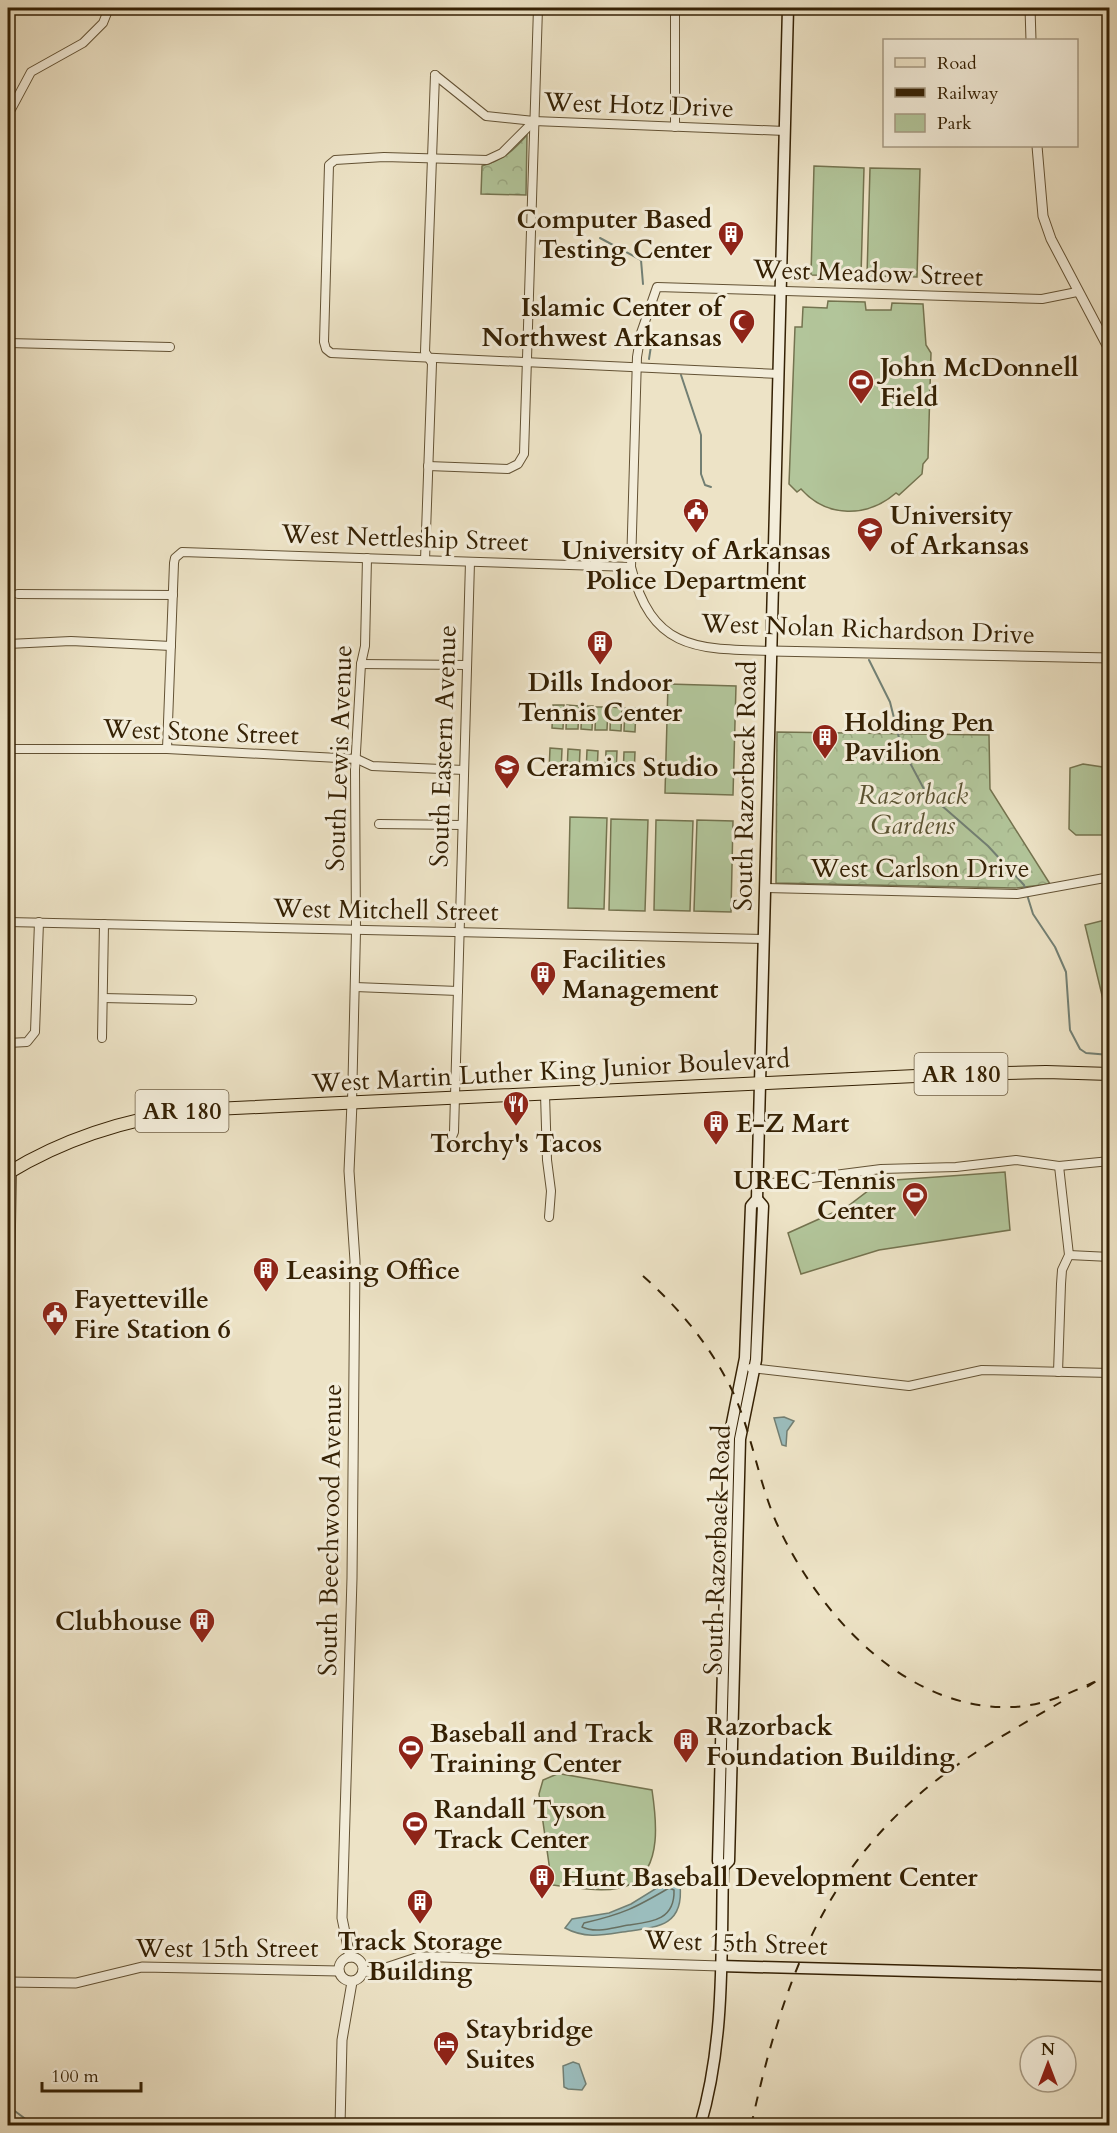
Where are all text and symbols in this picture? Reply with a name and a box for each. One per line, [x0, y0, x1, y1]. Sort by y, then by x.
legend [883, 39, 1078, 147]
text: Road [937, 51, 977, 76]
text: Railway [937, 81, 999, 106]
street label: West Hotz Drive [542, 84, 735, 126]
text: Park [937, 111, 972, 136]
place label: Computer Based Testing Center [516, 202, 713, 267]
building icon: Computer Based Testing Center [716, 219, 746, 257]
street label: West Meadow Street [751, 251, 984, 295]
place label: Islamic Center of Northwest Arkansas [482, 290, 726, 355]
mosque icon: Islamic Center of Northwest Arkansas [727, 307, 757, 345]
place label: John McDonnell Field [876, 350, 1079, 415]
sports icon: John McDonnell Field [846, 367, 876, 405]
public building icon: University of Arkansas Police Department [681, 496, 711, 534]
place label: University of Arkansas [890, 498, 1029, 563]
school or university icon: University of Arkansas [855, 515, 885, 553]
street label: West Nettleship Street [280, 516, 529, 560]
place label: University of Arkansas Police Department [561, 533, 831, 598]
street label: West Nolan Richardson Drive [700, 606, 1035, 652]
street label: South Eastern Avenue [421, 624, 465, 868]
building icon: Dills Indoor Tennis Center [585, 628, 615, 666]
street label: South Lewis Avenue [318, 644, 360, 872]
street label: South Razorback Road [725, 660, 765, 911]
place label: Dills Indoor Tennis Center [518, 665, 683, 730]
place label: Holding Pen Pavilion [844, 705, 994, 770]
street label: West Stone Street [102, 711, 299, 753]
building icon: Holding Pen Pavilion [810, 722, 840, 760]
place label: Ceramics Studio [526, 750, 718, 785]
school or university icon: Ceramics Studio [492, 752, 522, 790]
park label: Razorback Gardens [858, 778, 968, 843]
street label: West Carlson Drive [809, 851, 1030, 886]
street label: West Mitchell Street [272, 891, 499, 929]
place label: Facilities Management [562, 942, 719, 1007]
building icon: Facilities Management [528, 959, 558, 997]
street label: West Martin Luther King Junior Boulevard [310, 1041, 791, 1101]
road number: AR 180 [914, 1053, 1008, 1095]
restaurant icon: Torchy's Tacos [501, 1089, 531, 1127]
road number: AR 180 [136, 1090, 228, 1132]
place label: E-Z Mart [736, 1106, 849, 1141]
building icon: E-Z Mart [701, 1108, 731, 1146]
place label: Torchy's Tacos [430, 1126, 602, 1161]
place label: UREC Tennis Center [733, 1163, 897, 1228]
sports icon: UREC Tennis Center [900, 1180, 930, 1218]
place label: Leasing Office [286, 1253, 460, 1288]
building icon: Leasing Office [251, 1255, 281, 1293]
place label: Fayetteville Fire Station 6 [74, 1282, 231, 1347]
public building icon: Fayetteville Fire Station 6 [40, 1299, 70, 1337]
street label: South Beechwood Avenue [310, 1384, 350, 1676]
street label: South Razorback Road [695, 1424, 739, 1676]
place label: Clubhouse [55, 1604, 182, 1639]
building icon: Clubhouse [187, 1606, 217, 1644]
place label: Razorback Foundation Building [706, 1709, 955, 1774]
place label: Baseball and Track Training Center [430, 1716, 654, 1781]
building icon: Razorback Foundation Building [671, 1726, 701, 1764]
sports icon: Baseball and Track Training Center [396, 1733, 426, 1771]
place label: Randall Tyson Track Center [434, 1792, 606, 1857]
sports icon: Randall Tyson Track Center [400, 1809, 430, 1847]
place label: Hunt Baseball Development Center [562, 1860, 978, 1895]
building icon: Hunt Baseball Development Center [527, 1862, 557, 1900]
building icon: Track Storage Building [405, 1887, 435, 1925]
street label: West 15th Street [643, 1922, 828, 1964]
place label: Track Storage Building [337, 1924, 503, 1989]
street label: West 15th Street [134, 1931, 319, 1966]
place label: Staybridge Suites [466, 2012, 594, 2077]
hotel icon: Staybridge Suites [431, 2029, 461, 2067]
north arrow [1018, 2034, 1078, 2094]
text: N [1041, 2039, 1055, 2061]
scale bar [42, 2055, 141, 2093]
text: 100 m [51, 2064, 99, 2089]

